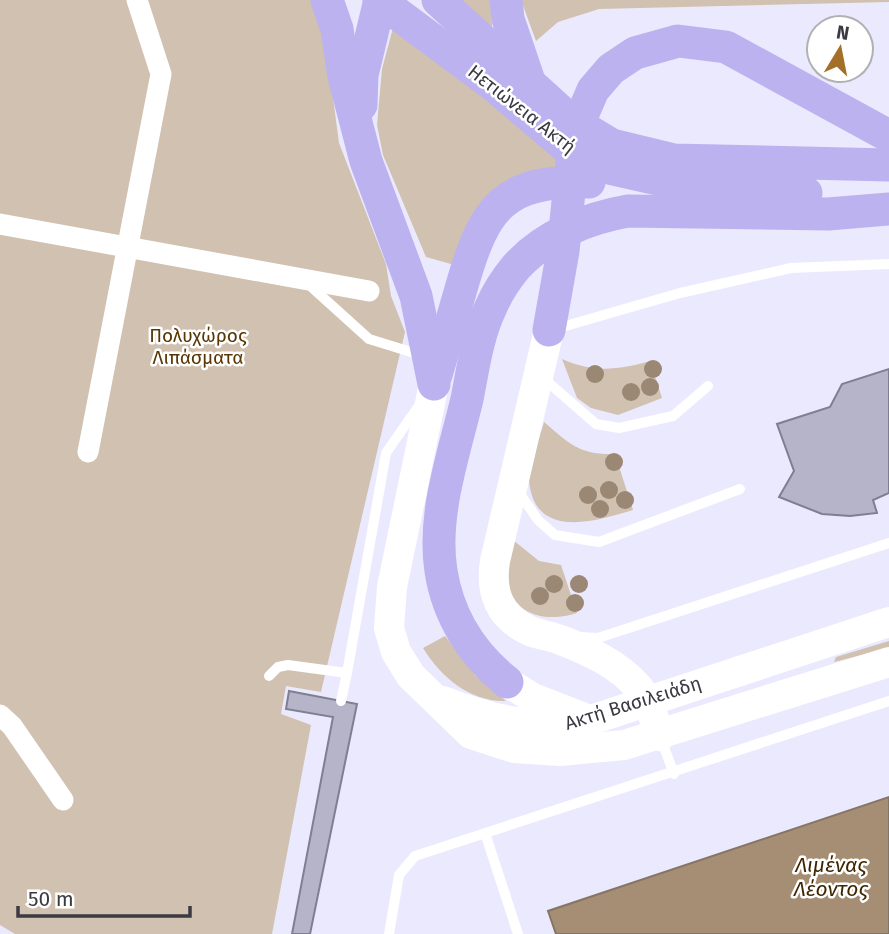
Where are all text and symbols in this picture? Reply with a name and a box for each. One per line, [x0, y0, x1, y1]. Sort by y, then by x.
north arrow [805, 14, 875, 84]
text: N [835, 20, 851, 45]
street label: Ηετιώνεια Ακτή [463, 60, 581, 158]
park label: Πολυχώρος Λιπάσματα [149, 324, 247, 369]
street label: Ακτή Βασιλειάδη [562, 671, 704, 735]
water label: Λιμένας Λέοντος [793, 852, 868, 902]
scale bar [18, 874, 189, 918]
text: 50 m [28, 886, 74, 912]

